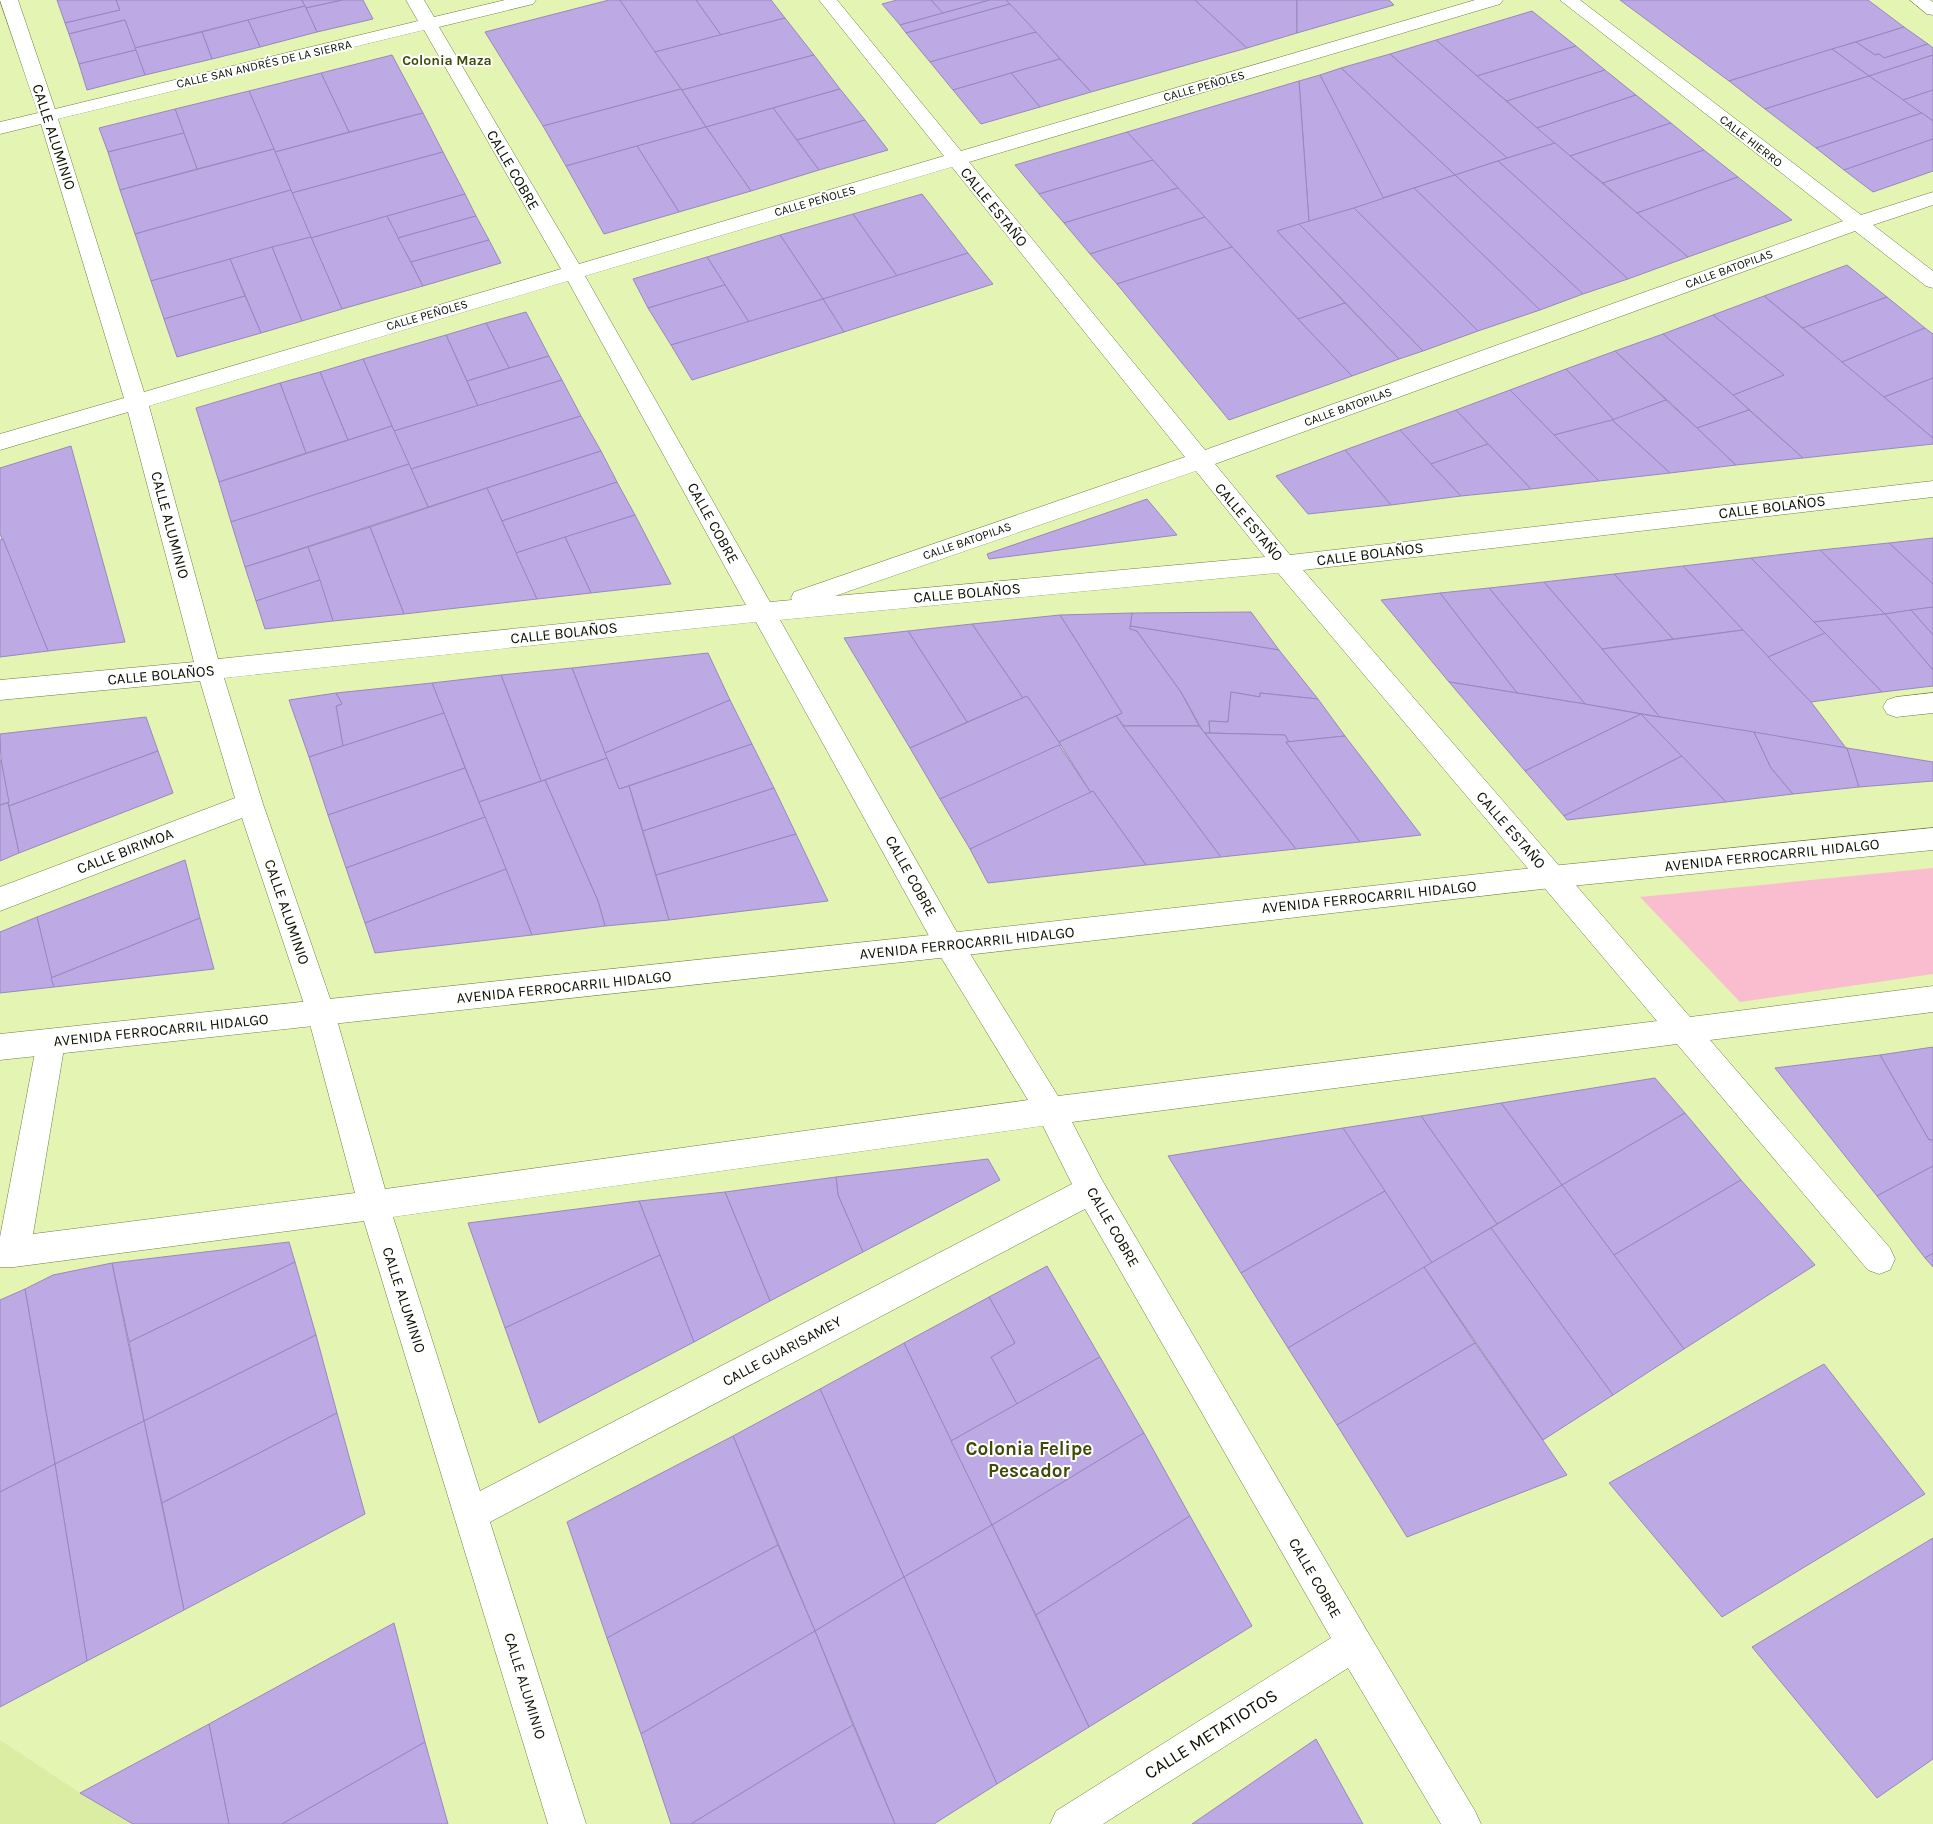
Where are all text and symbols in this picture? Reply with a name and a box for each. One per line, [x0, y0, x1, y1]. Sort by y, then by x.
street label: CALLE SAN ANDRÉS DE LA SIERRA [175, 36, 353, 91]
district label: Colonia Maza [402, 52, 492, 69]
street label: CALLE PEÑOLES [1162, 68, 1246, 104]
street label: CALLE ALUMINIO [28, 82, 80, 192]
street label: CALLE HIERRO [1717, 112, 1785, 170]
street label: CALLE COBRE [483, 127, 543, 213]
street label: CALLE ESTAÑO [957, 164, 1031, 250]
street label: CALLE PEÑOLES [773, 183, 857, 219]
street label: CALLE BATOPILAS [1683, 247, 1775, 291]
street label: CALLE PEÑOLES [385, 297, 469, 333]
street label: CALLE BATOPILAS [1302, 385, 1394, 429]
street label: CALLE ALUMINIO [147, 469, 193, 581]
street label: CALLE COBRE [683, 479, 743, 567]
street label: CALLE ESTAÑO [1211, 479, 1287, 565]
street label: CALLE BOLAÑOS [1718, 492, 1826, 522]
street label: CALLE BATOPILAS [921, 519, 1013, 563]
street label: CALLE BOLAÑOS [1316, 539, 1424, 569]
street label: CALLE BOLAÑOS [913, 579, 1021, 607]
street label: CALLE BOLAÑOS [510, 618, 618, 648]
street label: CALLE BOLAÑOS [107, 661, 215, 689]
street label: CALLE ESTAÑO [1472, 788, 1550, 872]
street label: CALLE BIRIMOA [74, 824, 176, 878]
street label: CALLE COBRE [881, 832, 941, 920]
street label: AVENIDA FERROCARRIL HIDALGO [1664, 835, 1880, 875]
street label: CALLE ALUMINIO [261, 857, 313, 967]
street label: AVENIDA FERROCARRIL HIDALGO [1261, 877, 1477, 917]
street label: AVENIDA FERROCARRIL HIDALGO [859, 923, 1075, 963]
street label: AVENIDA FERROCARRIL HIDALGO [456, 967, 672, 1007]
street label: AVENIDA FERROCARRIL HIDALGO [53, 1010, 269, 1050]
street label: CALLE COBRE [1083, 1184, 1143, 1270]
street label: CALLE ALUMINIO [378, 1245, 430, 1355]
street label: CALLE GUARISAMEY [719, 1312, 845, 1390]
district label: Colonia Felipe Pescador [966, 1438, 1092, 1482]
street label: CALLE COBRE [1285, 1535, 1345, 1621]
street label: CALLE ALUMINIO [500, 1631, 550, 1741]
street label: CALLE METATIOTOS [1140, 1684, 1282, 1784]

